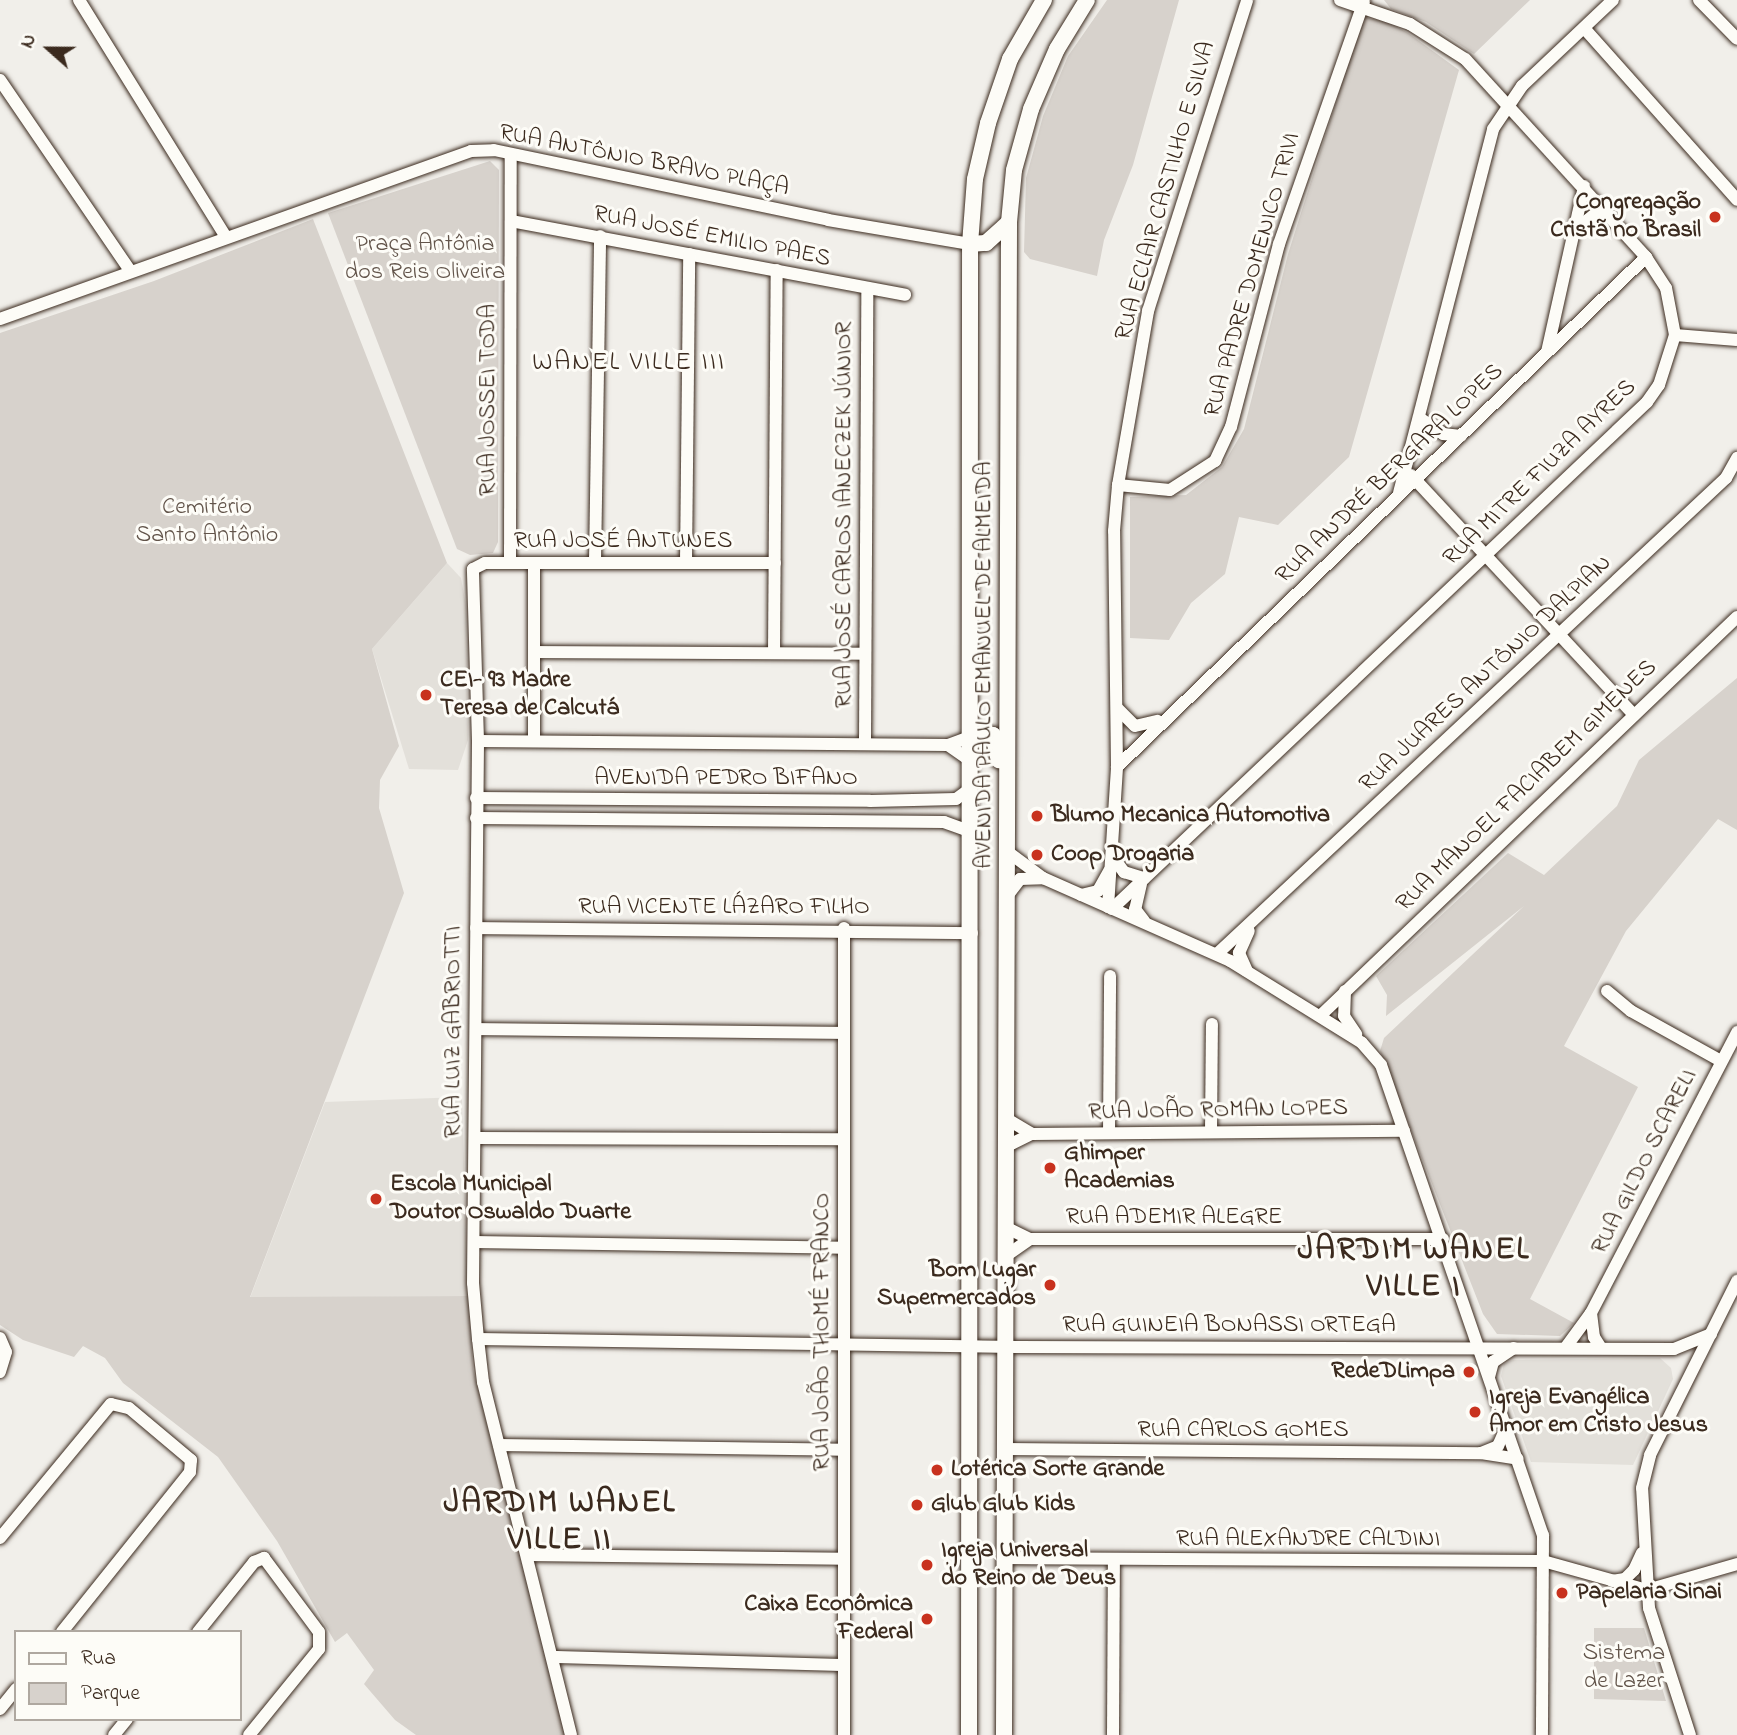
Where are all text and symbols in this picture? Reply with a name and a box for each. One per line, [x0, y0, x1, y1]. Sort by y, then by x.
north arrow [14, 14, 84, 84]
text: N [14, 30, 44, 52]
street label: RUA ECLAIR CASTILHO E SILVA [1110, 38, 1222, 344]
street label: RUA ANTÔNIO BRAVO PLAÇA [497, 119, 791, 203]
street label: RUA PADRE DOMENICO TRIVI [1199, 129, 1307, 421]
place label: Congregação Cristã no Brasil [1550, 189, 1701, 245]
street label: RUA JOSÉ EMILIO PAES [591, 200, 833, 274]
marker: Congregação Cristã no Brasil [1707, 209, 1723, 225]
park label: Praça Antônia dos Reis Oliveira [345, 231, 505, 287]
street label: RUA JOSSEI TODA [475, 304, 503, 496]
street label: RUA JOSÉ CARLOS IANECZEK JÚNIOR [831, 322, 859, 708]
district label: WANEL VILLE III [534, 348, 724, 380]
street label: RUA ANDRÉ BERGARA LOPES [1270, 358, 1510, 590]
street label: RUA MITRE FIUZA AYRES [1438, 373, 1642, 573]
street label: AVENIDA PAULO EMANUEL DE ALMEIDA [971, 461, 999, 869]
park label: Cemitério Santo Antônio [136, 494, 278, 550]
street label: RUA JOSÉ ANTUNES [514, 528, 732, 556]
street label: RUA JUARES ANTÔNIO DALPIAN [1354, 549, 1618, 799]
street label: RUA MANOEL FACIABEM GIMENES [1391, 654, 1663, 918]
place label: CEI- 93 Madre Teresa de Calcutá [440, 667, 619, 723]
marker: CEI- 93 Madre Teresa de Calcutá [418, 687, 434, 703]
street label: AVENIDA PEDRO BIFANO [594, 765, 858, 793]
place label: Blumo Mecanica Automotiva [1051, 802, 1330, 830]
marker: Blumo Mecanica Automotiva [1029, 808, 1045, 824]
place label: Coop Drogaria [1051, 841, 1194, 869]
marker: Coop Drogaria [1029, 847, 1045, 863]
street label: RUA VICENTE LÁZARO FILHO [578, 894, 870, 922]
street label: RUA LUIZ GABRIOTTI [440, 926, 468, 1138]
street label: RUA GILDO SCARELI [1586, 1065, 1704, 1259]
street label: RUA JOÃO ROMAN LOPES [1088, 1094, 1348, 1128]
place label: Ghimper Academias [1064, 1140, 1175, 1196]
marker: Ghimper Academias [1042, 1160, 1058, 1176]
place label: Escola Municipal Doutor Oswaldo Duarte [390, 1171, 631, 1227]
marker: Escola Municipal Doutor Oswaldo Duarte [368, 1191, 384, 1207]
street label: RUA JOÃO THOMÉ FRANCO [809, 1193, 837, 1471]
street label: RUA ADEMIR ALEGRE [1066, 1204, 1282, 1232]
district label: JARDIM WANEL VILLE I [1299, 1233, 1529, 1308]
place label: Bom Lugar Supermercados [877, 1257, 1036, 1313]
marker: Bom Lugar Supermercados [1042, 1277, 1058, 1293]
street label: RUA GUINEIA BONASSI ORTEGA [1062, 1312, 1396, 1340]
place label: RedeDLimpa [1331, 1358, 1455, 1386]
marker: RedeDLimpa [1461, 1364, 1477, 1380]
place label: Igreja Evangélica Amor em Cristo Jesus [1489, 1384, 1708, 1440]
marker: Igreja Evangélica Amor em Cristo Jesus [1467, 1404, 1483, 1420]
street label: RUA CARLOS GOMES [1137, 1417, 1349, 1445]
place label: Lotérica Sorte Grande [951, 1456, 1164, 1484]
marker: Lotérica Sorte Grande [929, 1462, 945, 1478]
district label: JARDIM WANEL VILLE II [445, 1486, 675, 1561]
place label: Glub Glub Kids [931, 1491, 1075, 1519]
marker: Glub Glub Kids [909, 1497, 925, 1513]
street label: RUA ALEXANDRE CALDINI [1176, 1526, 1440, 1554]
place label: Igreja Universal do Reino de Deus [941, 1537, 1116, 1593]
marker: Igreja Universal do Reino de Deus [919, 1557, 935, 1573]
place label: Papelaria Sinai [1576, 1579, 1722, 1607]
marker: Papelaria Sinai [1554, 1585, 1570, 1601]
place label: Caixa Econômica Federal [744, 1591, 913, 1647]
marker: Caixa Econômica Federal [919, 1611, 935, 1627]
legend [14, 1630, 242, 1721]
park label: Sistema de Lazer [1583, 1640, 1665, 1696]
text: Rua [81, 1644, 116, 1674]
text: Parque [81, 1679, 140, 1709]

